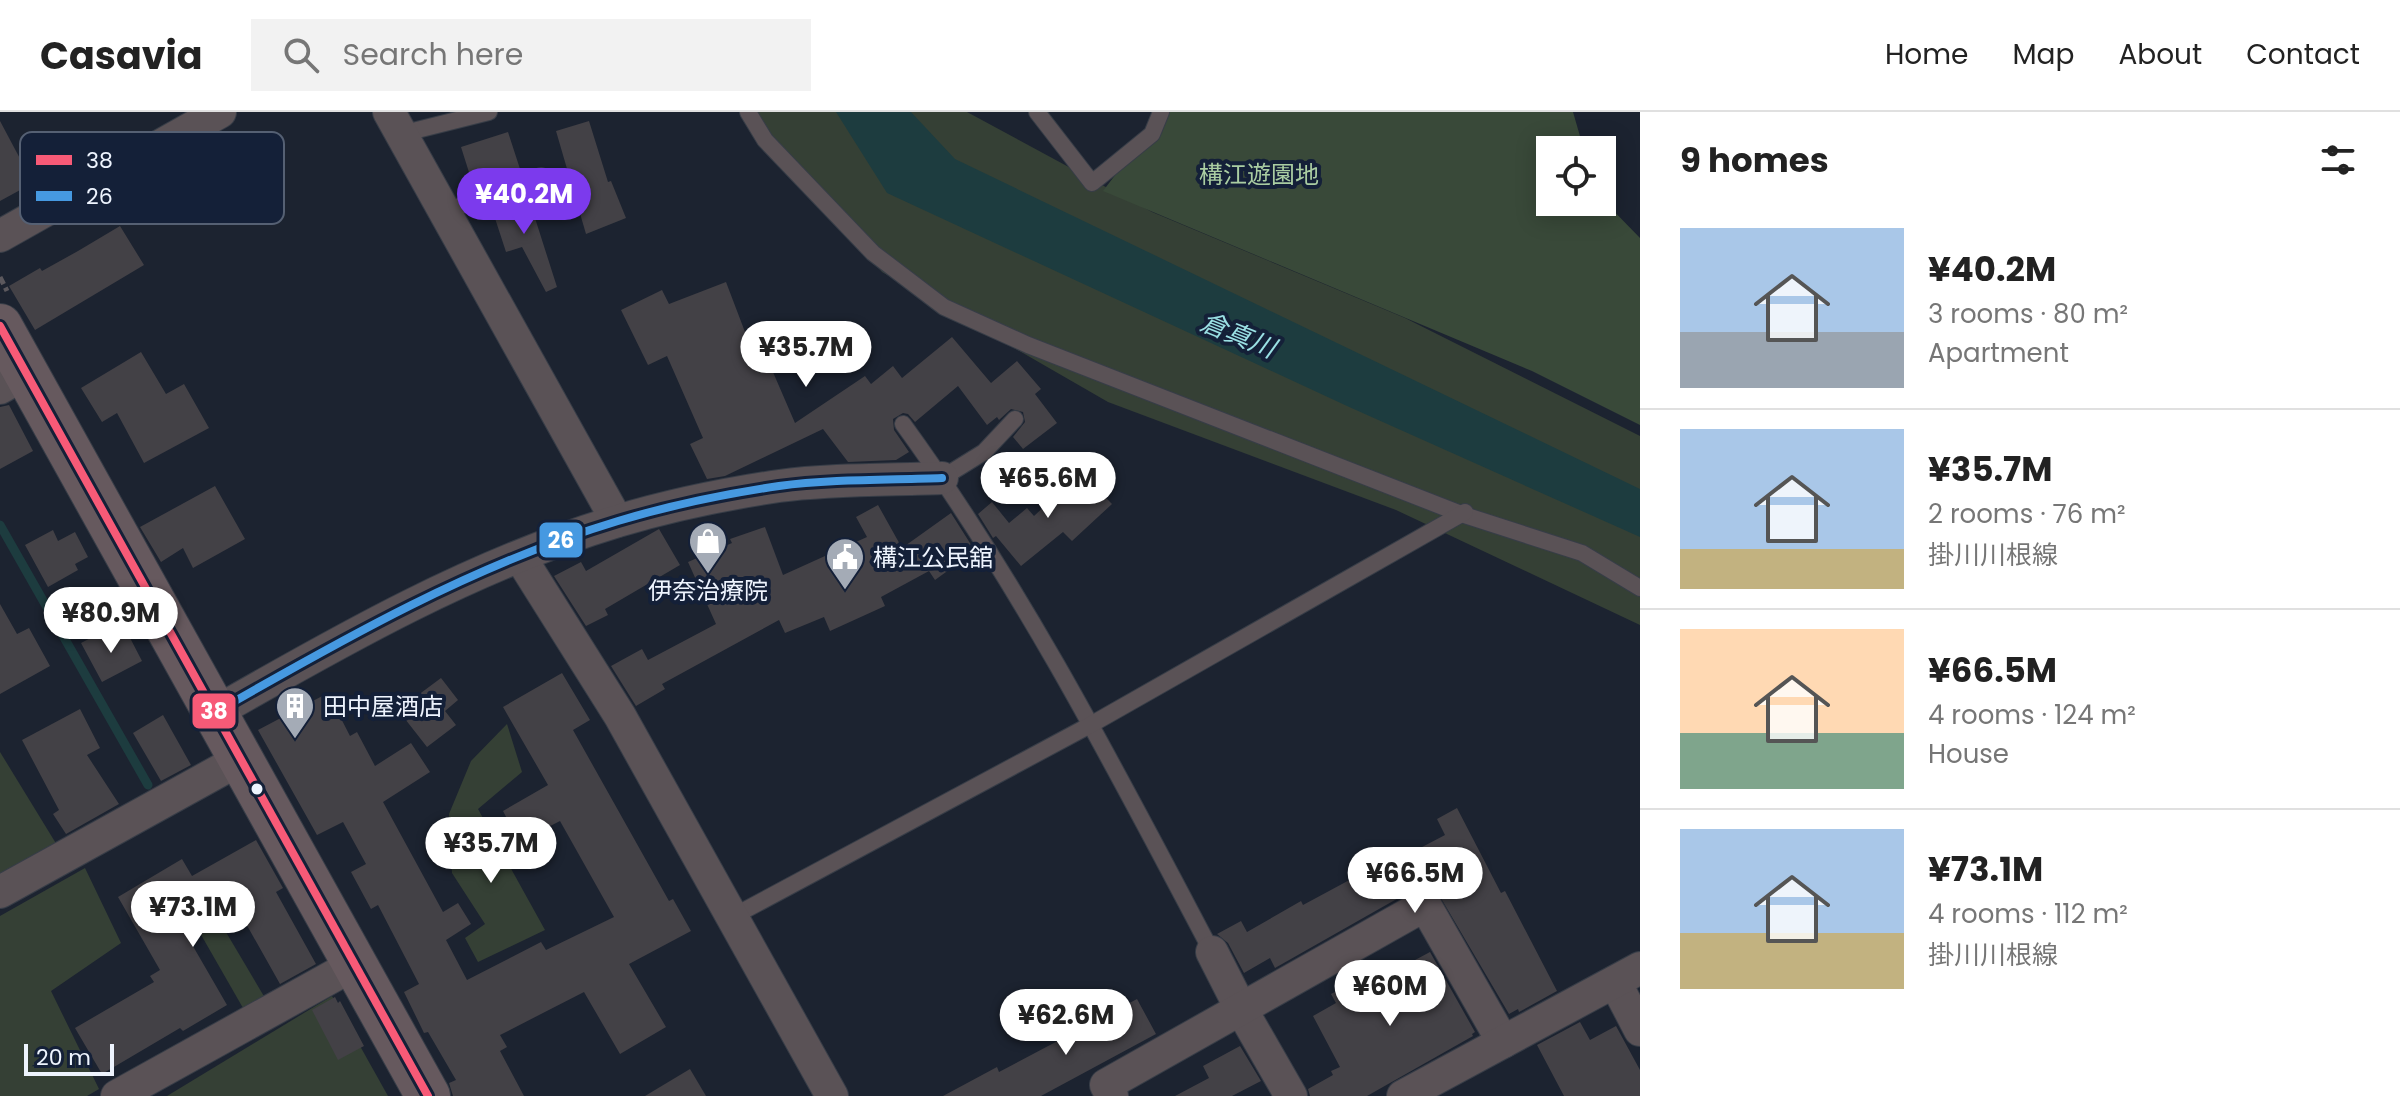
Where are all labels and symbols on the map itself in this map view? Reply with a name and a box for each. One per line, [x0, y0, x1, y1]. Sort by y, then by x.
legend [20, 132, 284, 224]
text: 38 [86, 145, 113, 176]
park label: 構江遊園地 [1199, 158, 1319, 191]
pin: ¥40.2M [459, 168, 589, 236]
text: 26 [86, 181, 113, 212]
water label: 倉真川 [1195, 304, 1284, 367]
pin: ¥35.7M [741, 321, 871, 389]
pin: ¥65.6M [983, 452, 1113, 520]
shop icon: 伊奈治療院 [687, 520, 729, 575]
line badge: 26 [538, 521, 584, 559]
text: 26 [548, 525, 574, 556]
public building icon: 構江公民舘 [824, 536, 866, 591]
place label: 構江公民舘 [873, 541, 993, 574]
place label: 伊奈治療院 [648, 574, 768, 607]
pin: ¥80.9M [46, 587, 176, 655]
building icon: 田中屋酒店 [274, 685, 316, 740]
place label: 田中屋酒店 [323, 690, 443, 723]
line badge: 38 [191, 692, 237, 730]
text: 38 [200, 696, 228, 727]
unlabelled marker [249, 781, 265, 797]
pin: ¥35.7M [426, 817, 556, 885]
pin: ¥66.5M [1350, 847, 1480, 915]
pin: ¥73.1M [128, 881, 258, 949]
pin: ¥60M [1343, 960, 1437, 1028]
pin: ¥62.6M [1001, 989, 1131, 1057]
scale bar [24, 1040, 114, 1076]

